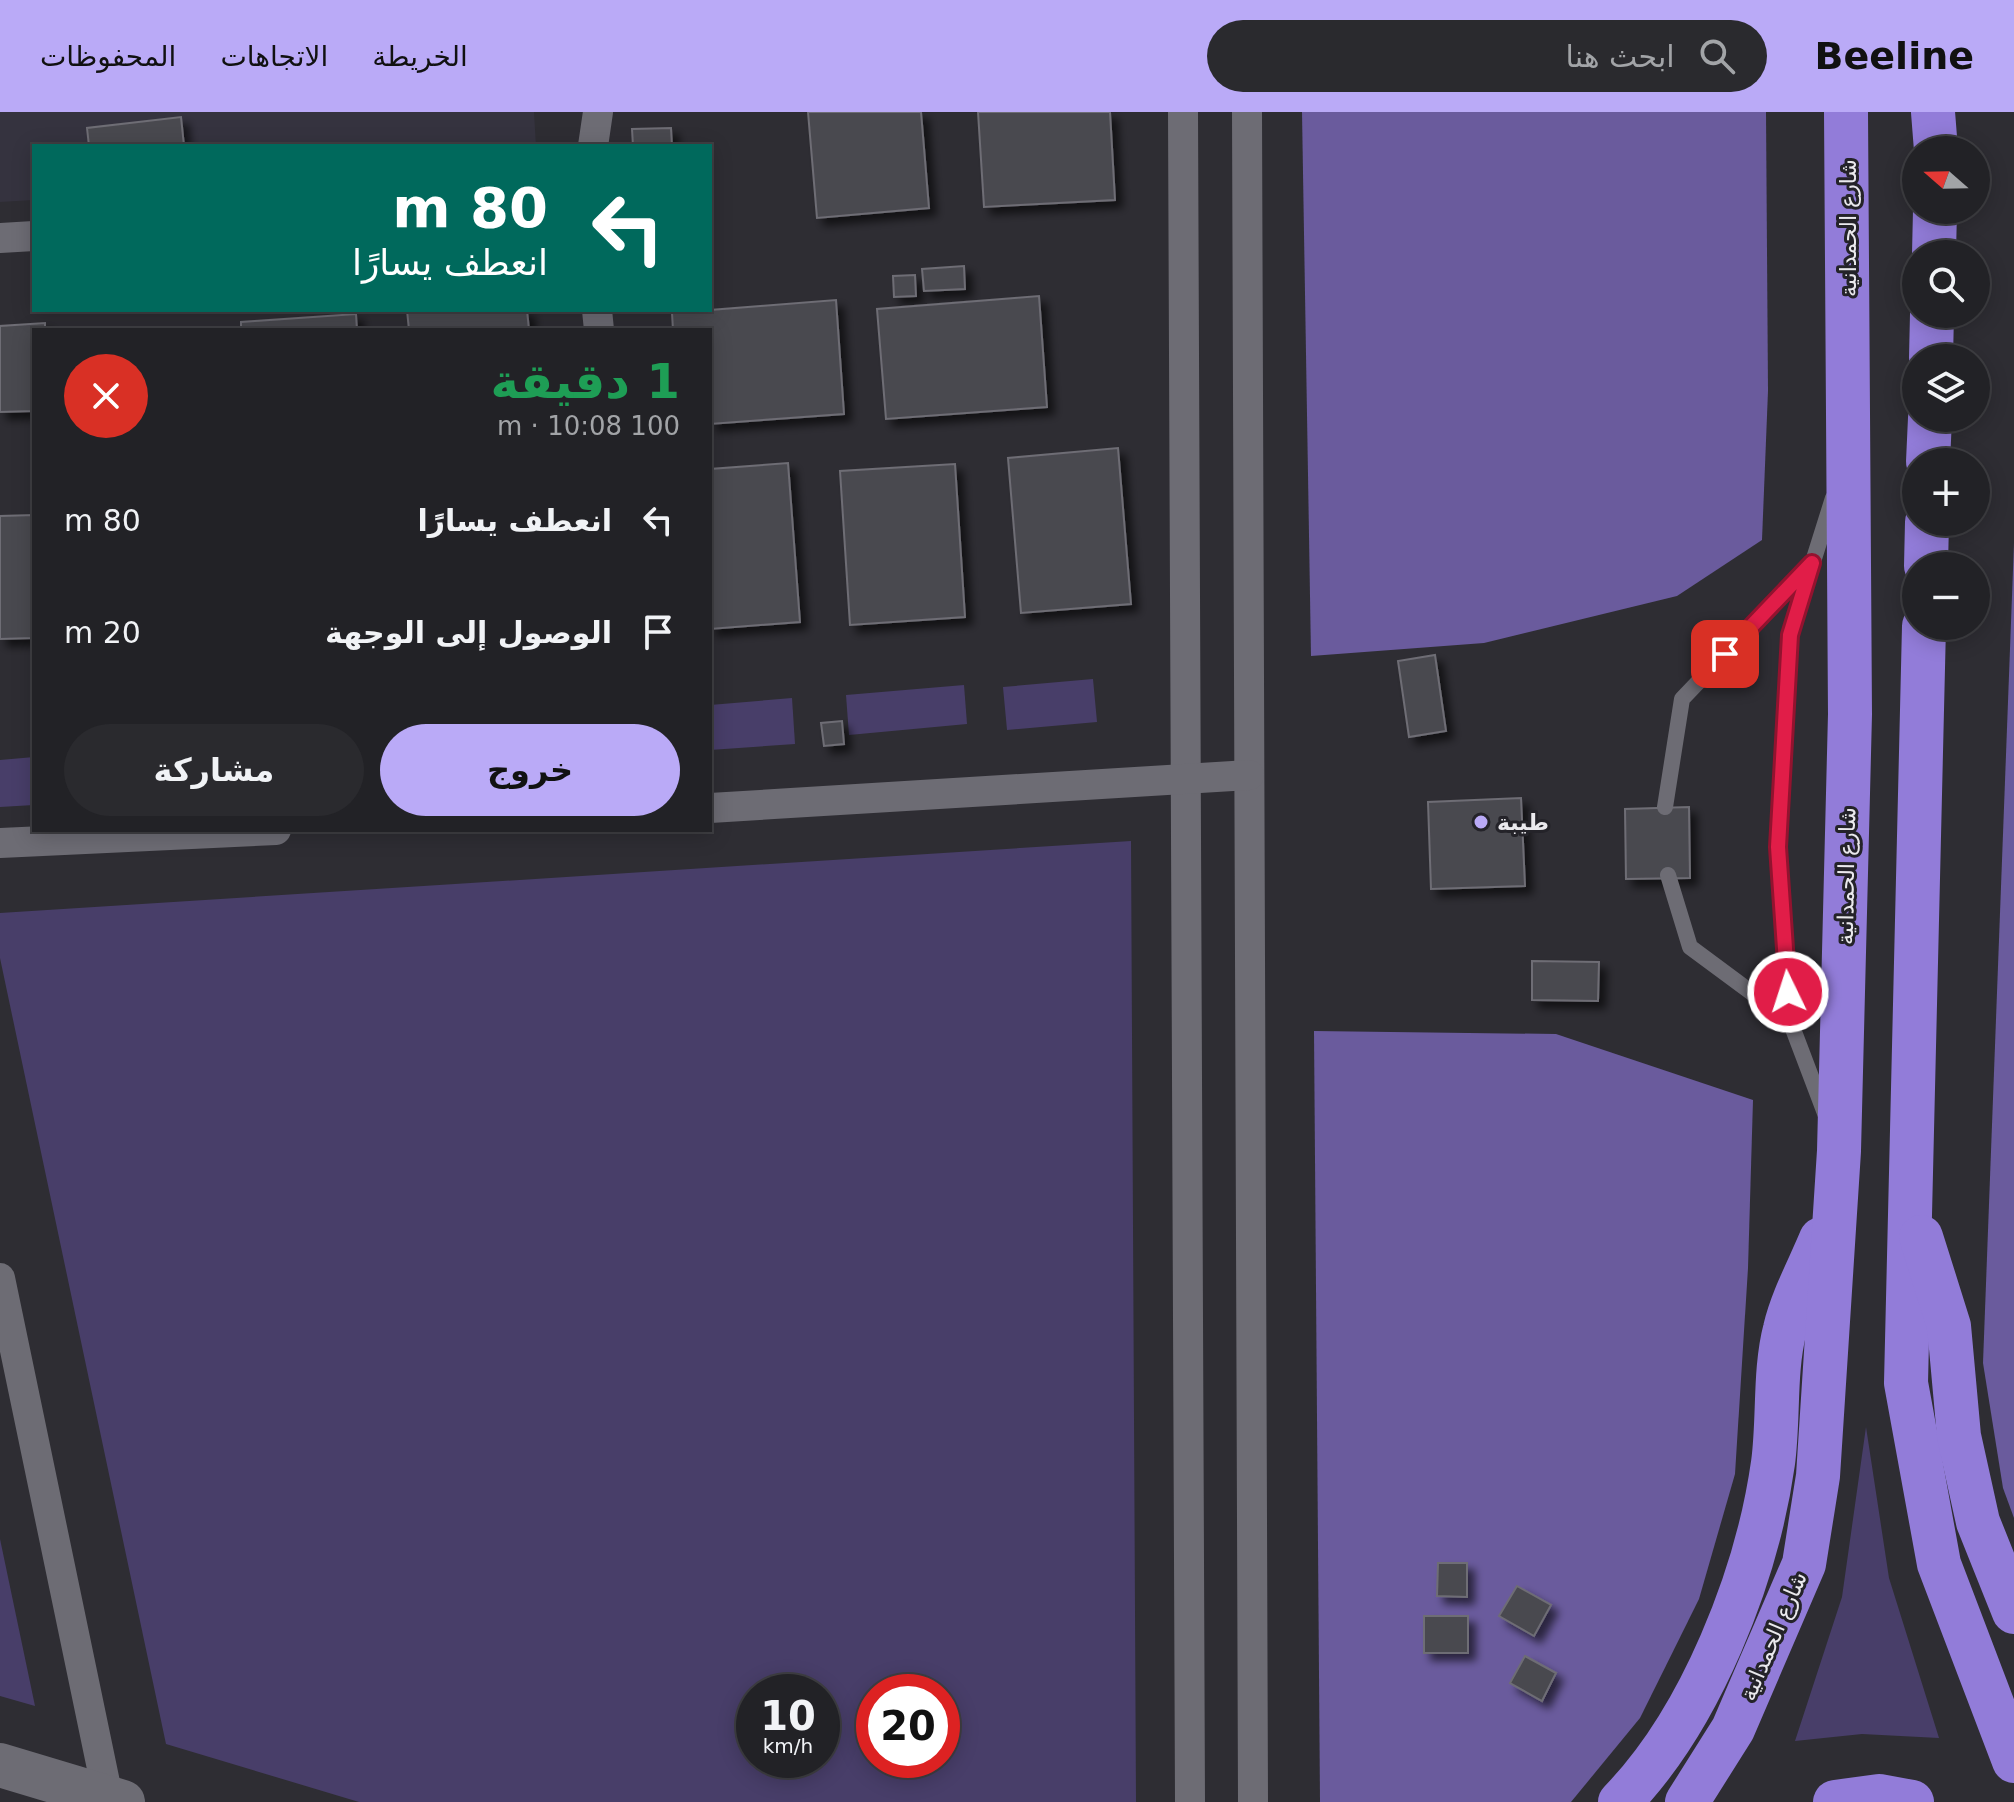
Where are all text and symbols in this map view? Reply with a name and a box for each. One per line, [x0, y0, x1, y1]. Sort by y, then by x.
search box [1207, 20, 1767, 92]
icon: search [1695, 34, 1739, 78]
text: Beeline [1815, 34, 1974, 78]
text: ابحث هنا [1566, 39, 1675, 74]
text: المحفوظات [40, 40, 176, 73]
text: الاتجاهات [220, 40, 328, 73]
text: الخريطة [372, 40, 468, 73]
north arrow [1902, 136, 1990, 224]
map controls [1902, 136, 1990, 640]
street label: شارع الحمدانية [1836, 159, 1861, 297]
text: 80 m [392, 175, 548, 240]
icon: left [576, 176, 680, 280]
button: search [1902, 240, 1990, 328]
text: انعطف يسارًا [352, 242, 548, 283]
button: layers [1902, 344, 1990, 432]
text: 1 دقيقة [491, 353, 680, 409]
button: close [64, 354, 148, 438]
text: 100 m · 10:08 [497, 411, 680, 441]
button: + [1902, 448, 1990, 536]
icon: left [636, 498, 680, 542]
text: 80 m [64, 503, 141, 538]
text: انعطف يسارًا [418, 503, 612, 538]
button: − [1902, 552, 1990, 640]
icon: arrive [636, 610, 680, 654]
text: 20 m [64, 615, 141, 650]
text: الوصول إلى الوجهة [325, 615, 612, 650]
pin [1691, 620, 1759, 688]
icon: arrive [1703, 632, 1747, 676]
button: مشاركة [64, 724, 364, 816]
button: خروج [380, 724, 680, 816]
street label: شارع الحمدانية [1833, 807, 1860, 945]
place label: طيبة [1497, 810, 1549, 835]
marker: طيبة [1472, 813, 1490, 831]
position arrow [1746, 950, 1830, 1034]
street label: شارع الحمدانية [1735, 1568, 1812, 1705]
speed limit sign: 20 [856, 1674, 960, 1778]
text: 10 [760, 1693, 816, 1739]
text: km/h [763, 1734, 813, 1758]

